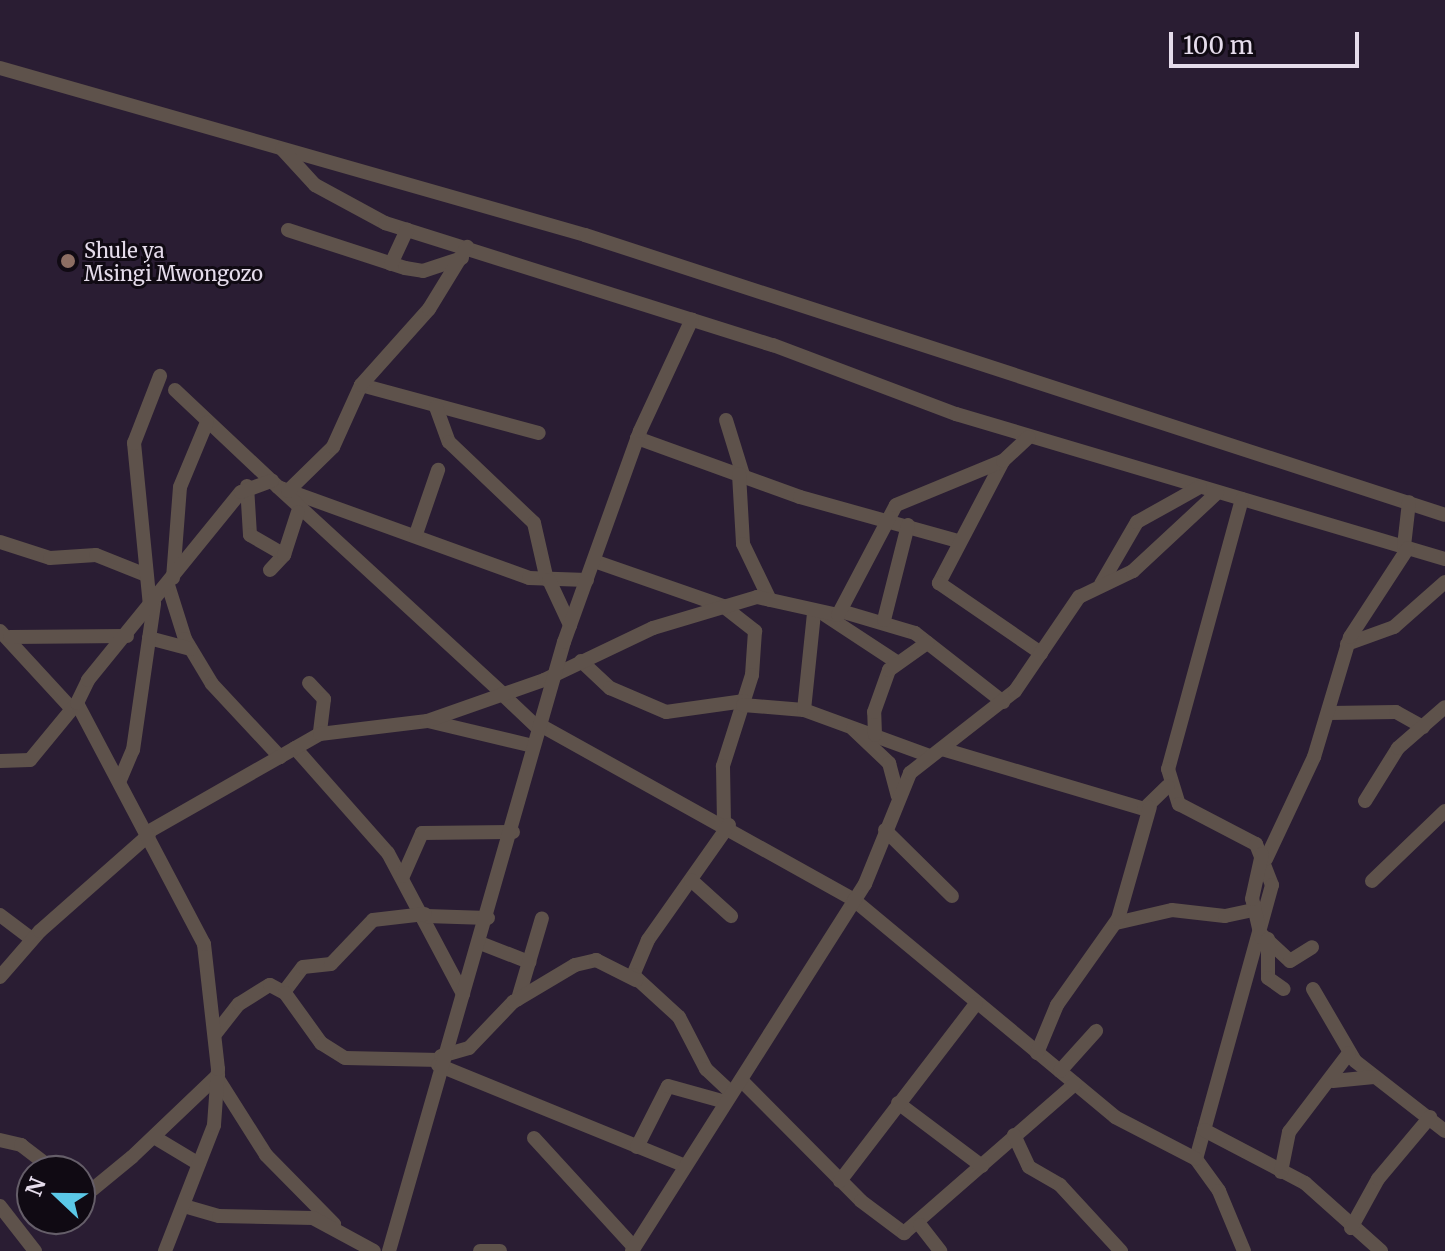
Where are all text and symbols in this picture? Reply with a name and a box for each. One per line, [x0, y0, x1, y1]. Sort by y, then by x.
scale bar [1173, 16, 1363, 66]
text: 100 m [1183, 30, 1253, 61]
place label: Shule ya Msingi Mwongozo [84, 238, 263, 285]
marker: Shule ya Msingi Mwongozo [59, 252, 77, 270]
north arrow [16, 1155, 96, 1235]
text: N [19, 1173, 52, 1200]

